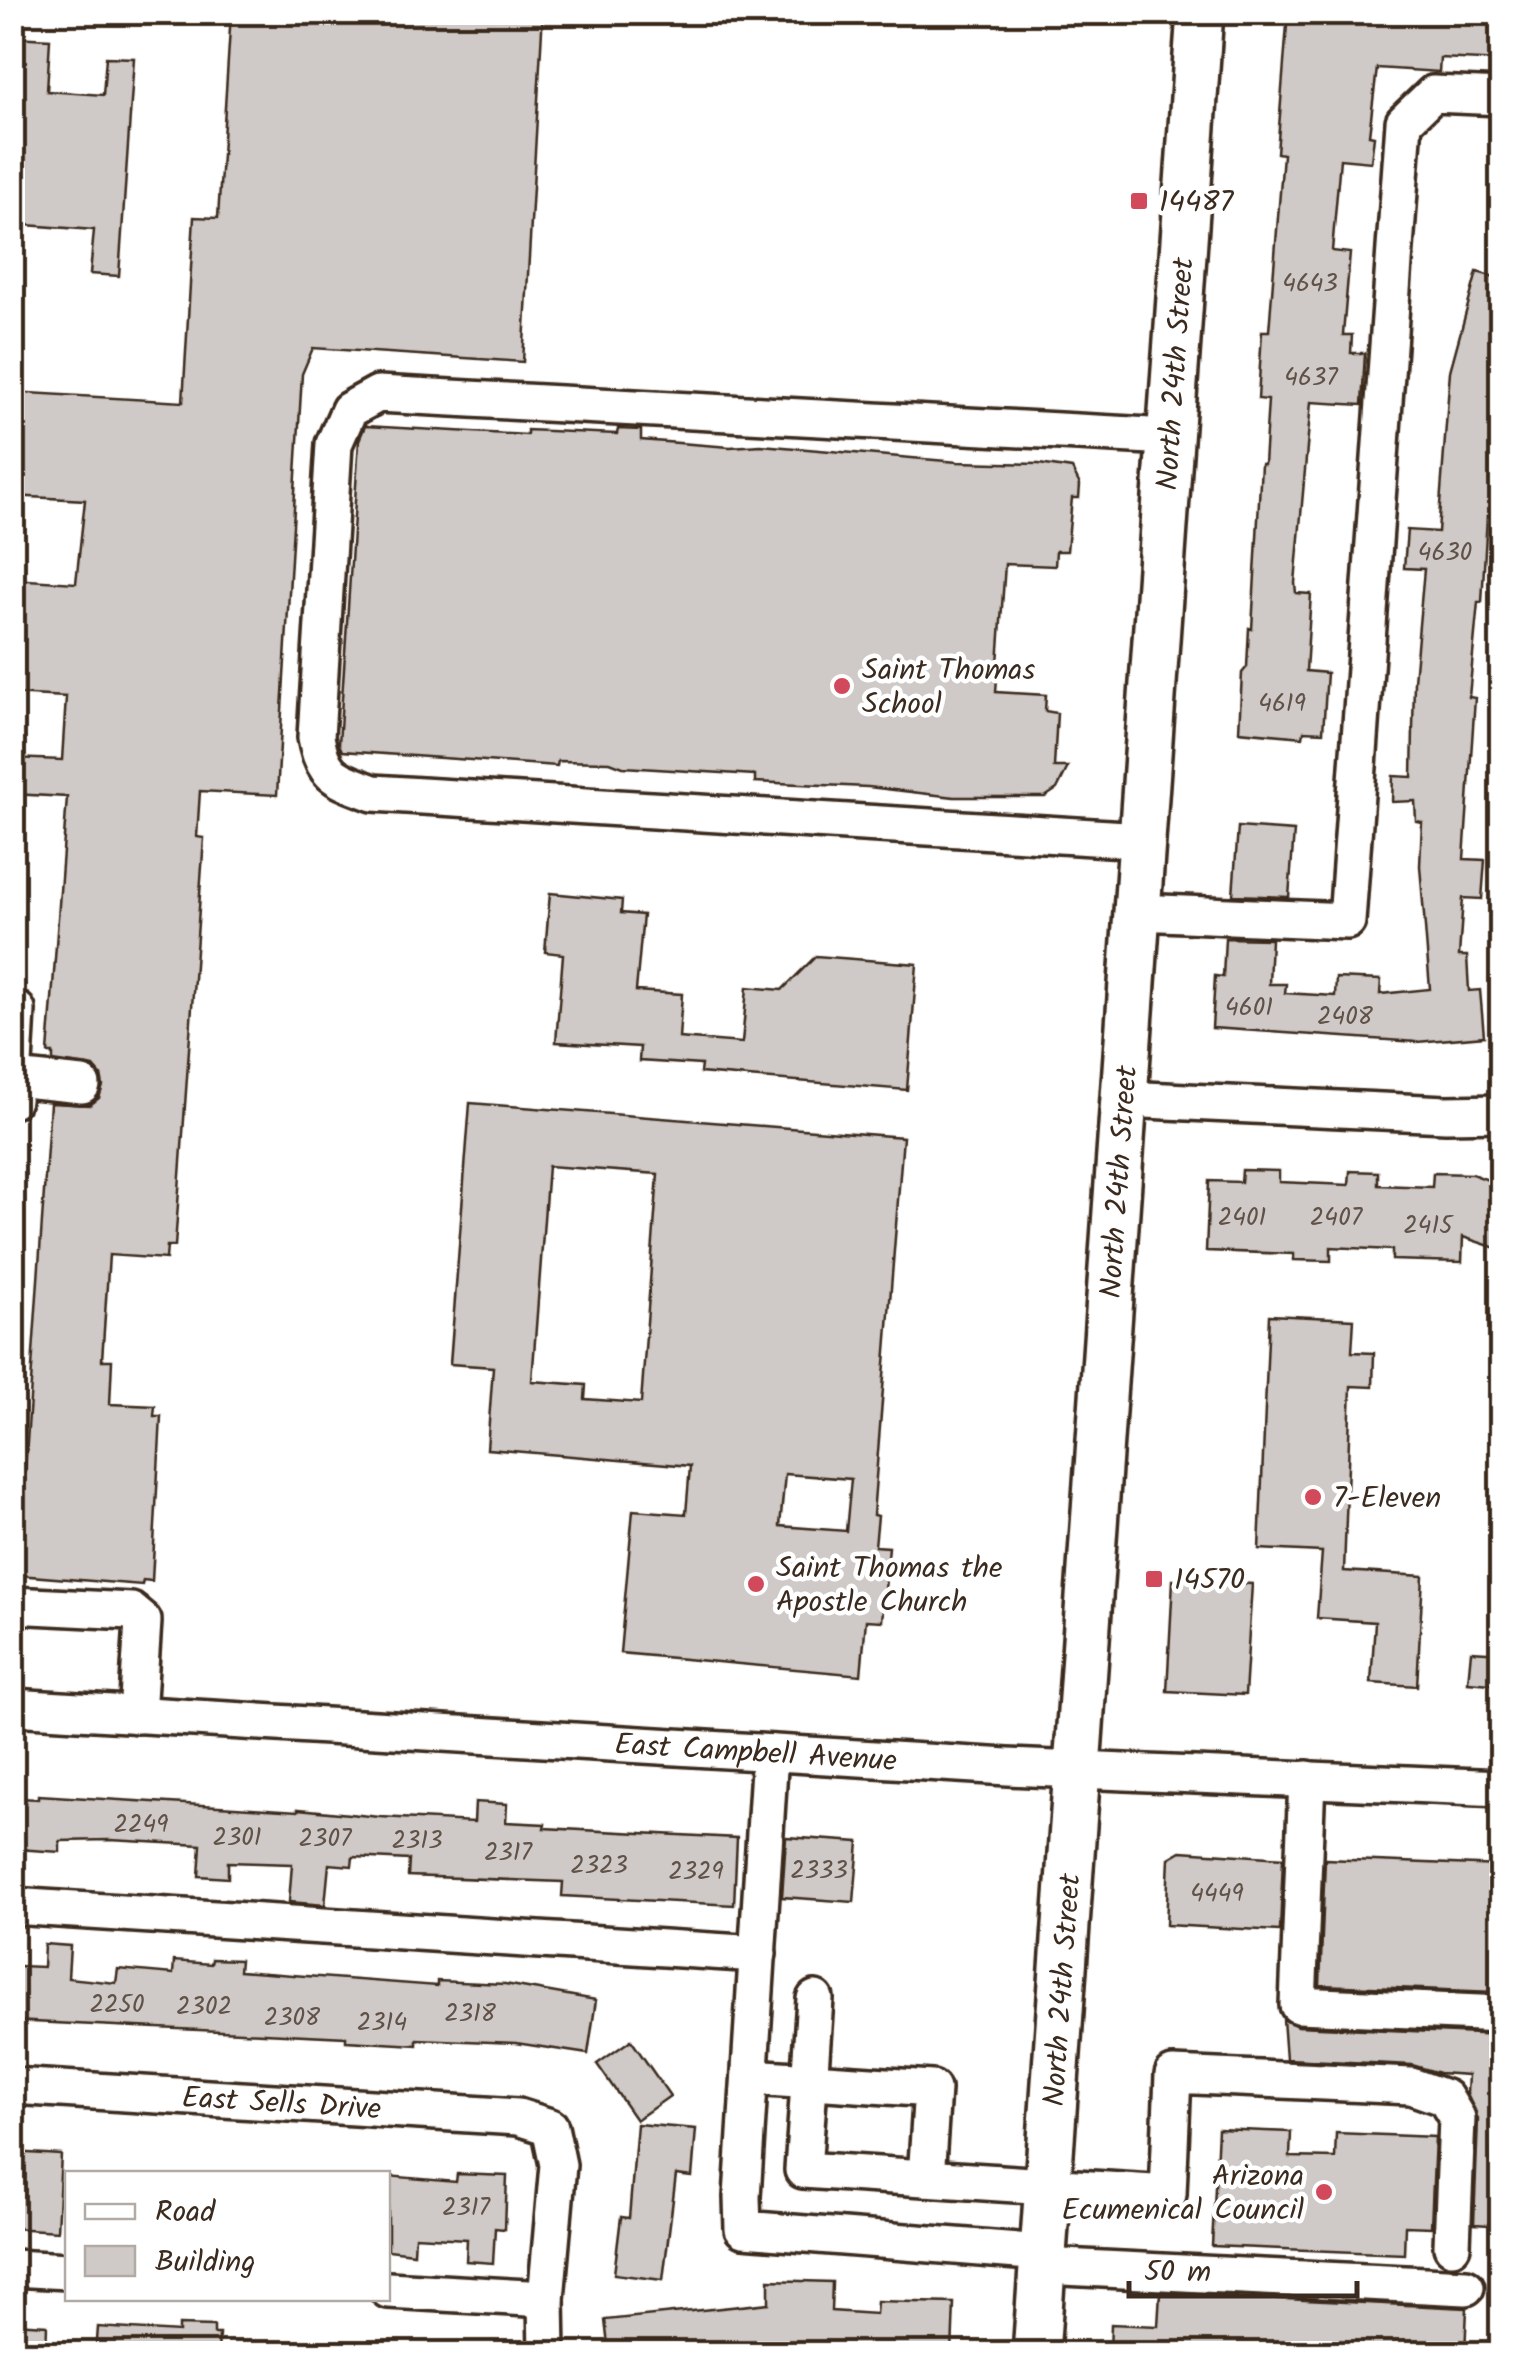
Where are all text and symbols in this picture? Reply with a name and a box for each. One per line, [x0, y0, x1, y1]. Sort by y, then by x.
place label: 14487 [1159, 179, 1235, 227]
marker: 14487 [1128, 190, 1150, 212]
street label: North 24th Street [1145, 256, 1209, 492]
house number: 4643 [1282, 264, 1338, 304]
house number: 4637 [1284, 358, 1339, 398]
house number: 4630 [1418, 533, 1472, 573]
place label: Saint Thomas School [862, 647, 1035, 729]
marker: Saint Thomas School [831, 675, 853, 697]
house number: 4619 [1258, 684, 1306, 724]
house number: 4601 [1225, 988, 1273, 1028]
house number: 2408 [1317, 997, 1374, 1037]
street label: North 24th Street [1088, 1064, 1152, 1300]
house number: 2401 [1218, 1198, 1266, 1238]
house number: 2407 [1310, 1198, 1364, 1238]
house number: 2415 [1403, 1206, 1454, 1246]
place label: 7-Eleven [1333, 1475, 1441, 1523]
marker: 7-Eleven [1302, 1486, 1324, 1508]
place label: Saint Thomas the Apostle Church [776, 1545, 1002, 1627]
place label: 14570 [1174, 1557, 1245, 1605]
marker: 14570 [1143, 1568, 1165, 1590]
marker: Saint Thomas the Apostle Church [745, 1573, 767, 1595]
street label: East Campbell Avenue [613, 1721, 898, 1786]
house number: 2249 [113, 1805, 169, 1845]
house number: 2301 [212, 1818, 262, 1858]
house number: 2307 [299, 1819, 353, 1859]
house number: 2313 [392, 1821, 442, 1861]
house number: 2317 [484, 1833, 534, 1873]
house number: 2323 [570, 1846, 628, 1886]
house number: 2333 [790, 1851, 848, 1891]
house number: 2329 [668, 1852, 724, 1892]
street label: North 24th Street [1031, 1872, 1096, 2108]
house number: 4449 [1190, 1874, 1244, 1914]
house number: 2250 [90, 1985, 144, 2025]
house number: 2302 [176, 1987, 232, 2027]
house number: 2318 [444, 1994, 497, 2034]
house number: 2308 [264, 1998, 321, 2038]
house number: 2314 [357, 2003, 407, 2043]
street label: East Sells Drive [180, 2074, 382, 2135]
place label: Arizona Ecumenical Council [1062, 2153, 1304, 2235]
legend [65, 2171, 390, 2301]
marker: Arizona Ecumenical Council [1313, 2181, 1335, 2203]
house number: 2317 [442, 2188, 492, 2228]
text: Road [155, 2189, 216, 2237]
scale bar [1129, 2236, 1356, 2298]
text: Building [155, 2239, 255, 2287]
text: 50 m [1144, 2249, 1211, 2297]

